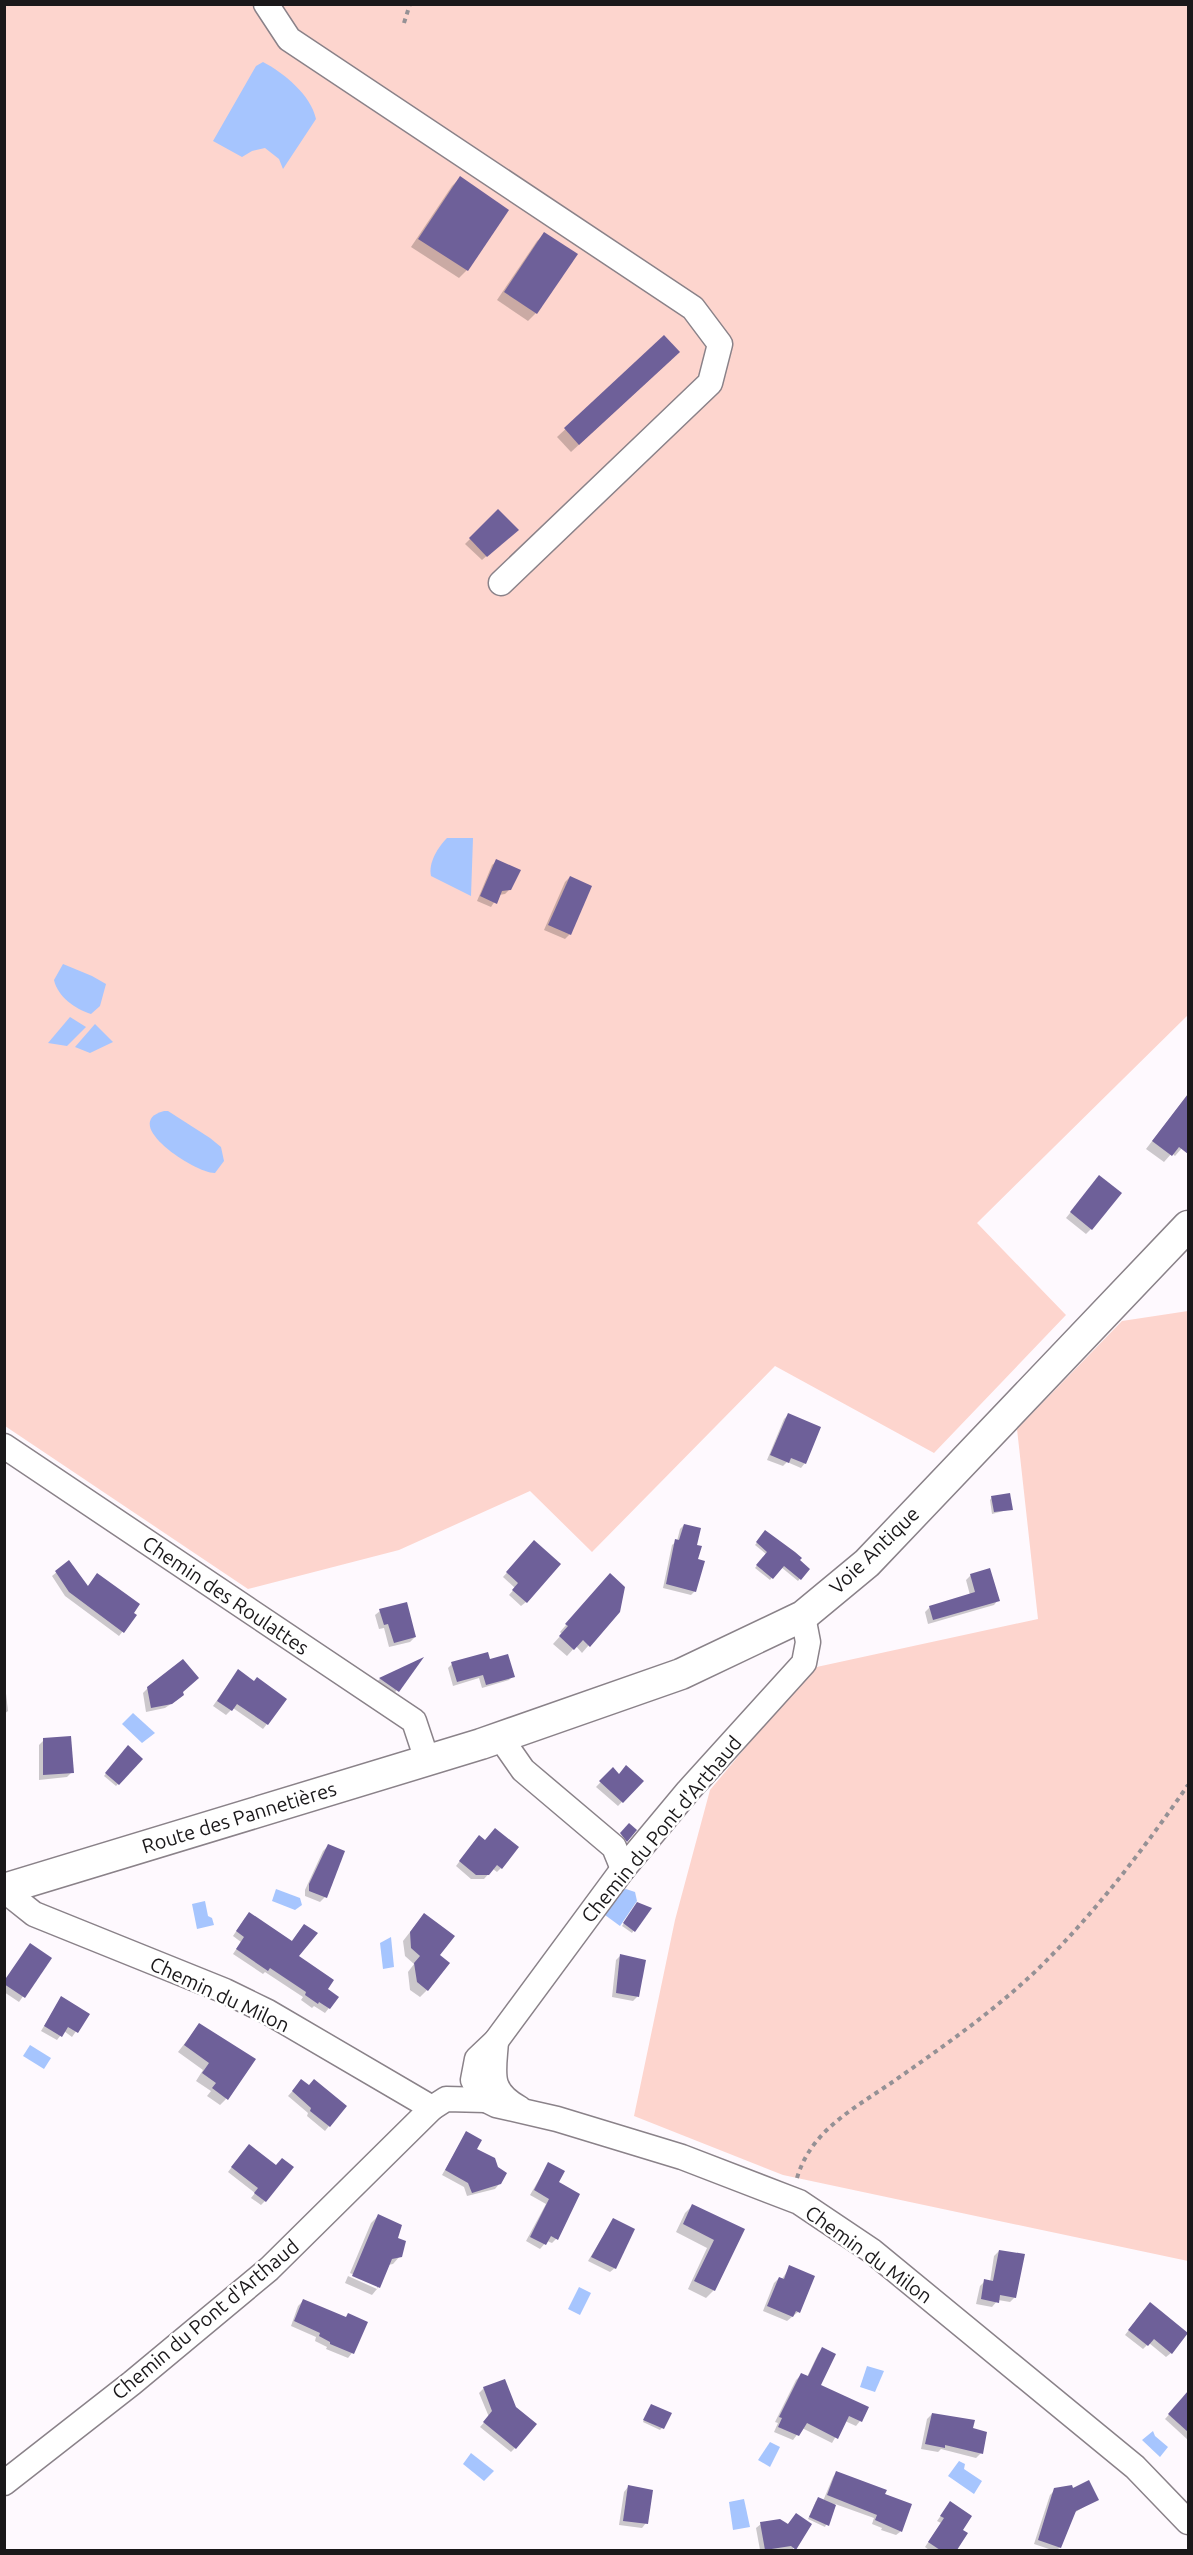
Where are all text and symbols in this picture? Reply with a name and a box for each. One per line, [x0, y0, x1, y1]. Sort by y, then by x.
street label: Voie Antique [824, 1502, 924, 1598]
street label: Chemin des Roulattes [139, 1531, 313, 1659]
street label: Chemin du Pont d'Arthaud [576, 1731, 746, 1927]
street label: Route des Pannetières [139, 1776, 339, 1858]
street label: Chemin du Milon [147, 1952, 293, 2036]
street label: Chemin du Milon [801, 2200, 937, 2308]
street label: Chemin du Pont d'Arthaud [107, 2234, 303, 2404]

